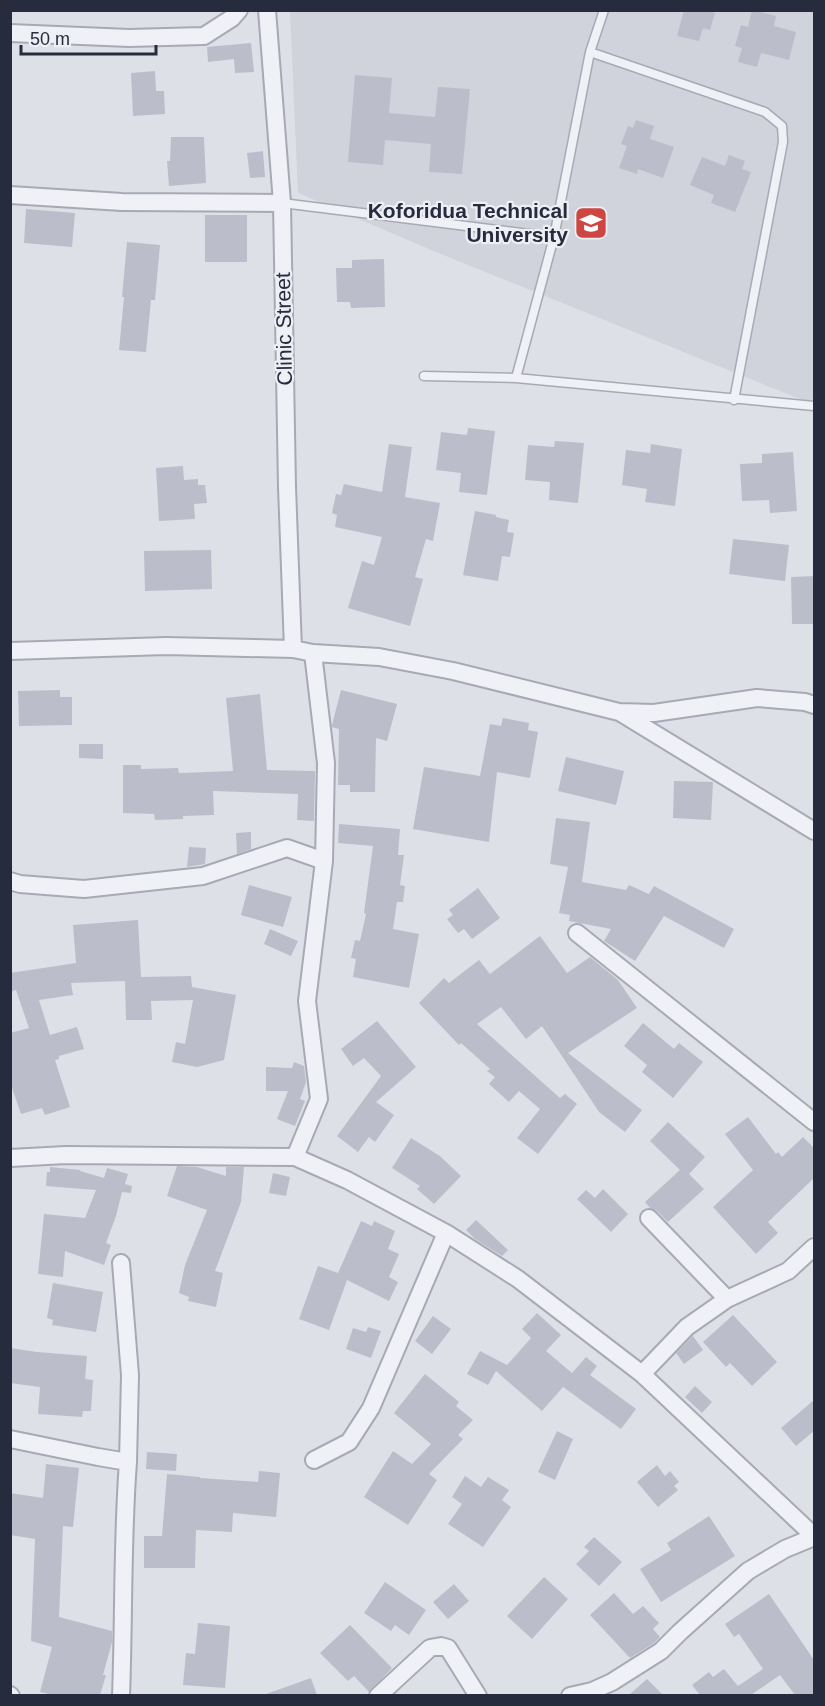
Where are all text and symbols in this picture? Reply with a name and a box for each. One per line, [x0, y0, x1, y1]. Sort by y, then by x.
scale bar [21, 18, 156, 56]
text: 50 m [30, 29, 70, 49]
place label: Koforidua Technical University [368, 199, 568, 246]
school or university icon: Koforidua Technical University [573, 205, 609, 241]
street label: Clinic Street [271, 272, 296, 386]

